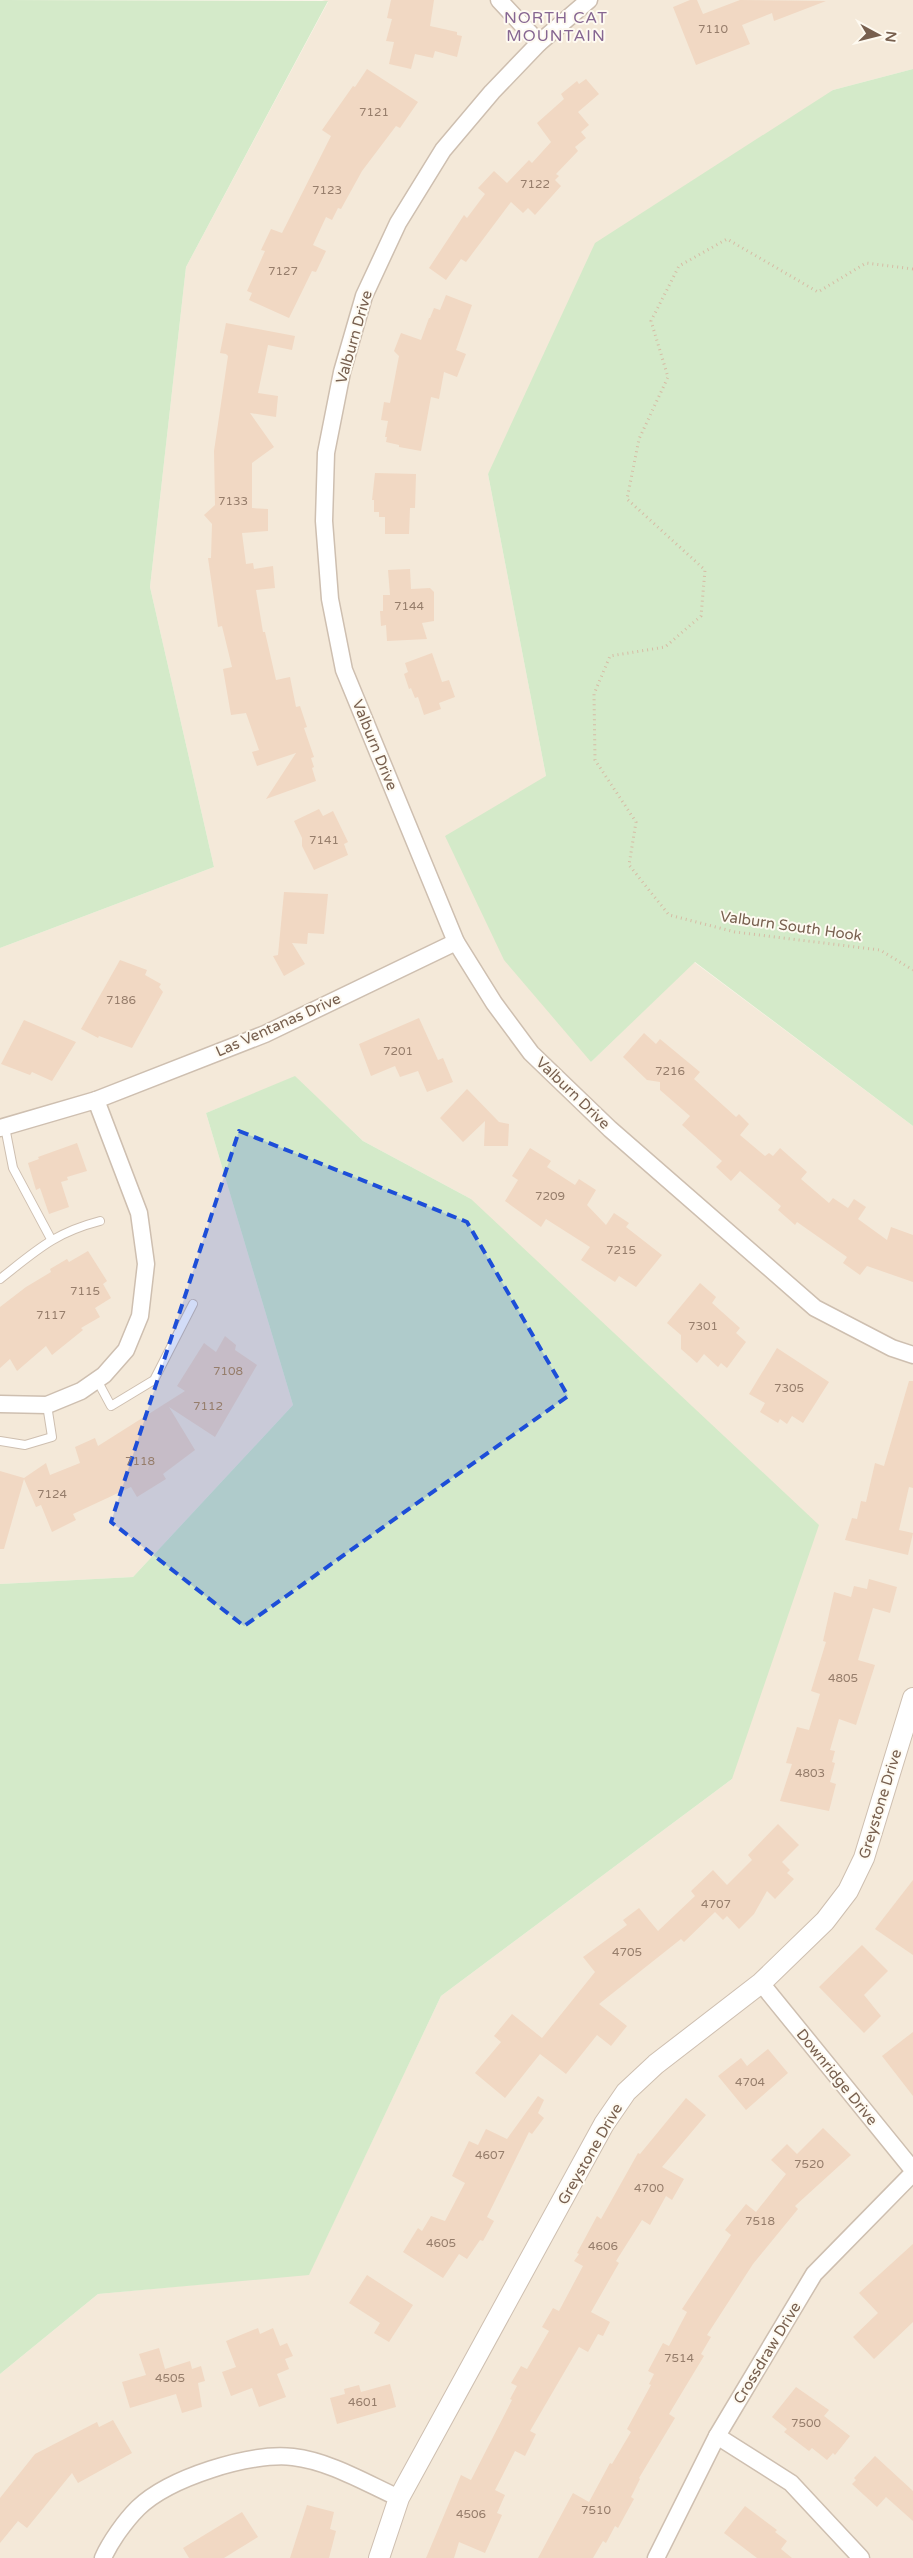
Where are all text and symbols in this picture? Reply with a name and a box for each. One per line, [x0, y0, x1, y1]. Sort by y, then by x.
district label: NORTH CAT MOUNTAIN [504, 8, 608, 46]
north arrow [853, 10, 903, 60]
house number: 7110 [698, 22, 729, 36]
text: N [881, 30, 900, 43]
house number: 7121 [359, 105, 389, 119]
house number: 7122 [520, 177, 550, 191]
house number: 7123 [312, 183, 342, 197]
house number: 7127 [268, 264, 298, 278]
street label: Valburn Drive [332, 288, 376, 386]
house number: 7133 [218, 494, 248, 508]
house number: 7144 [394, 599, 425, 613]
street label: Valburn Drive [349, 697, 401, 793]
house number: 7141 [309, 833, 339, 847]
street label: Valburn South Hook [719, 907, 863, 945]
street label: Las Ventanas Drive [213, 989, 343, 1061]
house number: 7186 [106, 993, 136, 1007]
house number: 7201 [383, 1044, 413, 1058]
street label: Valburn Drive [532, 1053, 614, 1133]
house number: 7216 [655, 1064, 685, 1078]
house number: 7209 [535, 1189, 565, 1203]
house number: 7215 [606, 1243, 636, 1257]
house number: 7115 [70, 1284, 100, 1298]
house number: 7117 [36, 1308, 66, 1322]
house number: 7301 [688, 1319, 718, 1333]
house number: 7108 [213, 1364, 243, 1378]
house number: 7305 [774, 1381, 804, 1395]
house number: 7112 [193, 1399, 223, 1413]
house number: 7118 [125, 1454, 155, 1468]
house number: 7124 [37, 1487, 68, 1501]
house number: 4805 [828, 1671, 858, 1685]
street label: Greystone Drive [855, 1747, 905, 1861]
house number: 4803 [795, 1766, 825, 1780]
house number: 4707 [701, 1897, 731, 1911]
house number: 4705 [612, 1945, 642, 1959]
street label: Downridge Drive [793, 2025, 881, 2129]
house number: 4704 [735, 2075, 766, 2089]
street label: Greystone Drive [554, 2100, 626, 2208]
house number: 4607 [475, 2148, 505, 2162]
house number: 7520 [794, 2157, 825, 2171]
house number: 4700 [634, 2181, 665, 2195]
house number: 7518 [745, 2214, 775, 2228]
house number: 4605 [426, 2236, 456, 2250]
house number: 4606 [588, 2239, 618, 2253]
street label: Crossdraw Drive [730, 2299, 804, 2407]
house number: 7514 [664, 2351, 695, 2365]
house number: 4505 [155, 2371, 185, 2385]
house number: 4601 [348, 2395, 378, 2409]
house number: 7500 [791, 2416, 822, 2430]
house number: 7510 [581, 2503, 612, 2517]
house number: 4506 [456, 2507, 486, 2521]

